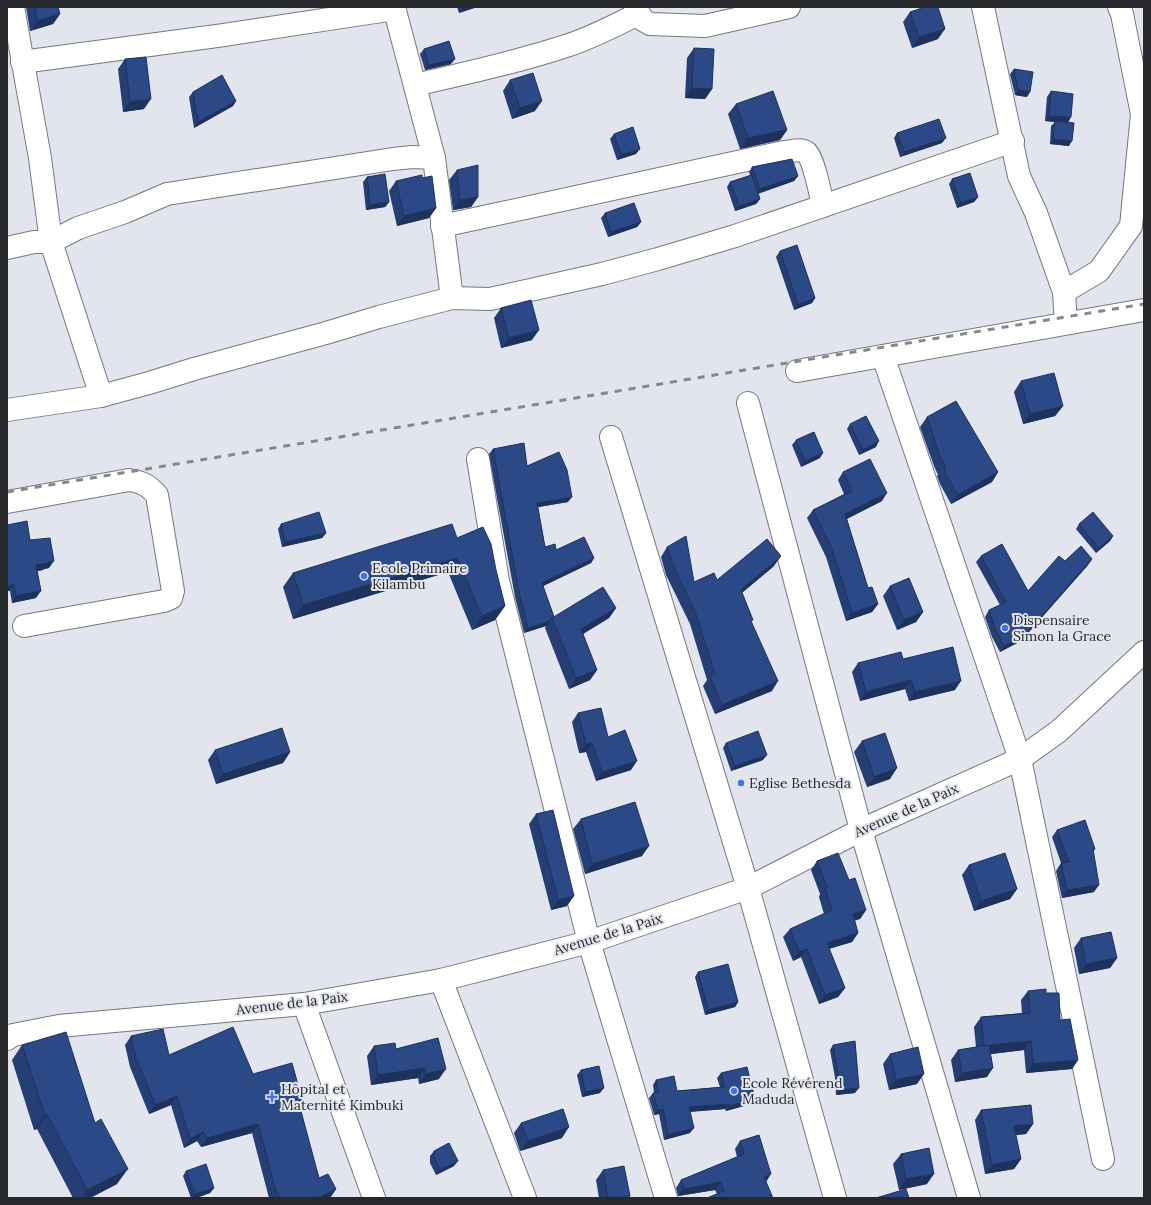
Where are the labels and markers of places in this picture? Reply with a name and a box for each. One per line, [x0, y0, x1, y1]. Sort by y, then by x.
place label: Ecole Primaire Kilambu [372, 559, 467, 593]
marker: Ecole Primaire Kilambu [359, 571, 369, 581]
place label: Dispensaire Simon la Grace [1013, 611, 1112, 645]
marker: Dispensaire Simon la Grace [1000, 623, 1010, 633]
place label: Eglise Bethesda [749, 774, 851, 792]
marker: Eglise Bethesda [736, 778, 746, 788]
place label: Ecole Révérend Maduda [742, 1074, 843, 1108]
place label: Hôpital et Maternité Kimbuki [281, 1080, 403, 1114]
marker: Ecole Révérend Maduda [729, 1086, 739, 1096]
marker: Hôpital et Maternité Kimbuki [266, 1091, 278, 1103]

